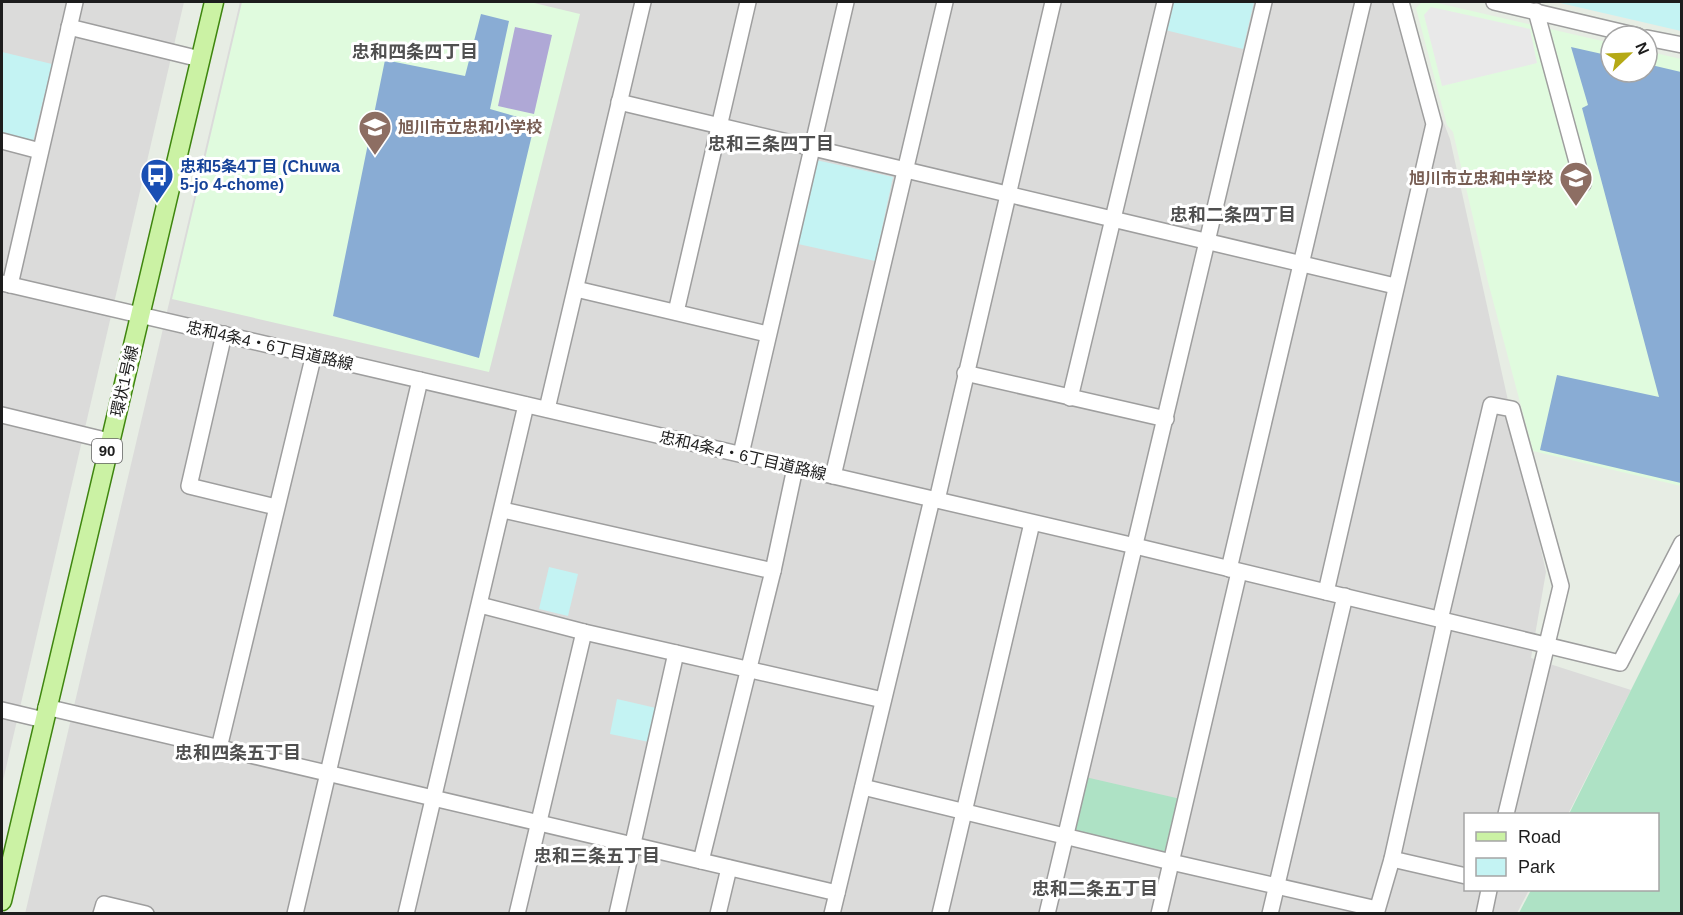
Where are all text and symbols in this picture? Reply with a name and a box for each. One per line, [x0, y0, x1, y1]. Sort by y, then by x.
north arrow [1599, 24, 1659, 84]
text: N [1632, 40, 1652, 57]
district label: 忠和四条四丁目 [352, 42, 478, 62]
school or university icon: 旭川市立忠和小学校 [357, 109, 393, 156]
place label: 旭川市立忠和小学校 [398, 119, 542, 136]
district label: 忠和三条四丁目 [708, 134, 834, 154]
bus stop icon: 忠和5条4丁目 (Chuwa 5-jo 4-chome) [139, 157, 175, 204]
place label: 忠和5条4丁目 (Chuwa 5-jo 4-chome) [180, 158, 340, 193]
school or university icon: 旭川市立忠和中学校 [1558, 160, 1594, 207]
place label: 旭川市立忠和中学校 [1409, 170, 1553, 187]
district label: 忠和二条四丁目 [1170, 205, 1296, 225]
street label: 忠和4条4・6丁目道路線 [185, 318, 355, 373]
street label: 環状1号線 [108, 344, 141, 419]
street label: 忠和4条4・6丁目道路線 [658, 428, 828, 483]
road number: 90 [92, 439, 122, 463]
district label: 忠和四条五丁目 [175, 743, 301, 763]
legend [1464, 813, 1659, 891]
text: Road [1518, 827, 1561, 847]
district label: 忠和三条五丁目 [534, 846, 660, 866]
text: Park [1518, 857, 1556, 877]
district label: 忠和二条五丁目 [1032, 879, 1158, 899]

